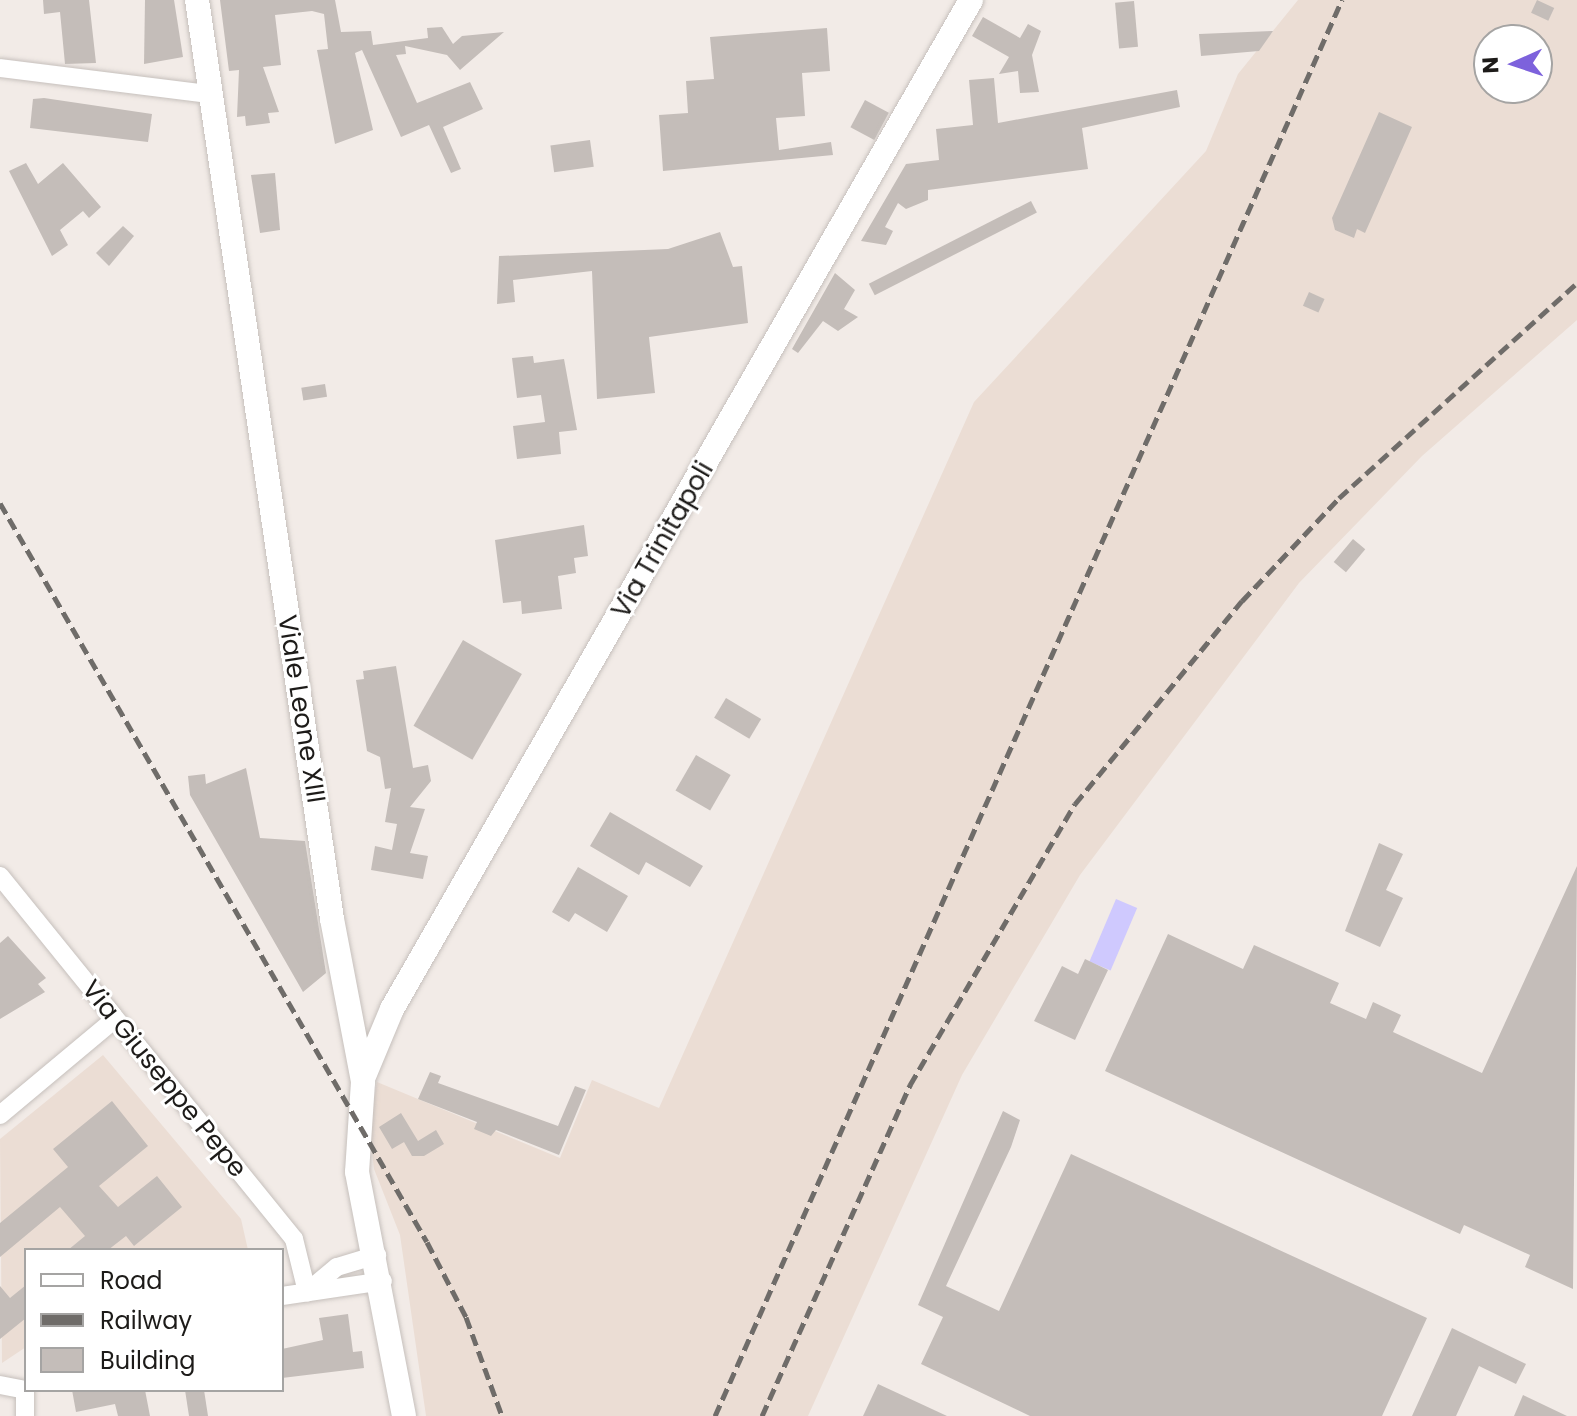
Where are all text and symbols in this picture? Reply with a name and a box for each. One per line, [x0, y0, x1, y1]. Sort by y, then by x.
north arrow [1473, 24, 1553, 104]
text: N [1475, 56, 1506, 74]
street label: Via Trinitapoli [606, 456, 720, 624]
street label: Viale Leone XIII [271, 613, 331, 805]
street label: Via Giuseppe Pepe [75, 974, 253, 1184]
legend [24, 1248, 284, 1392]
text: Road [100, 1264, 162, 1297]
text: Railway [100, 1304, 192, 1337]
text: Building [100, 1344, 196, 1377]

